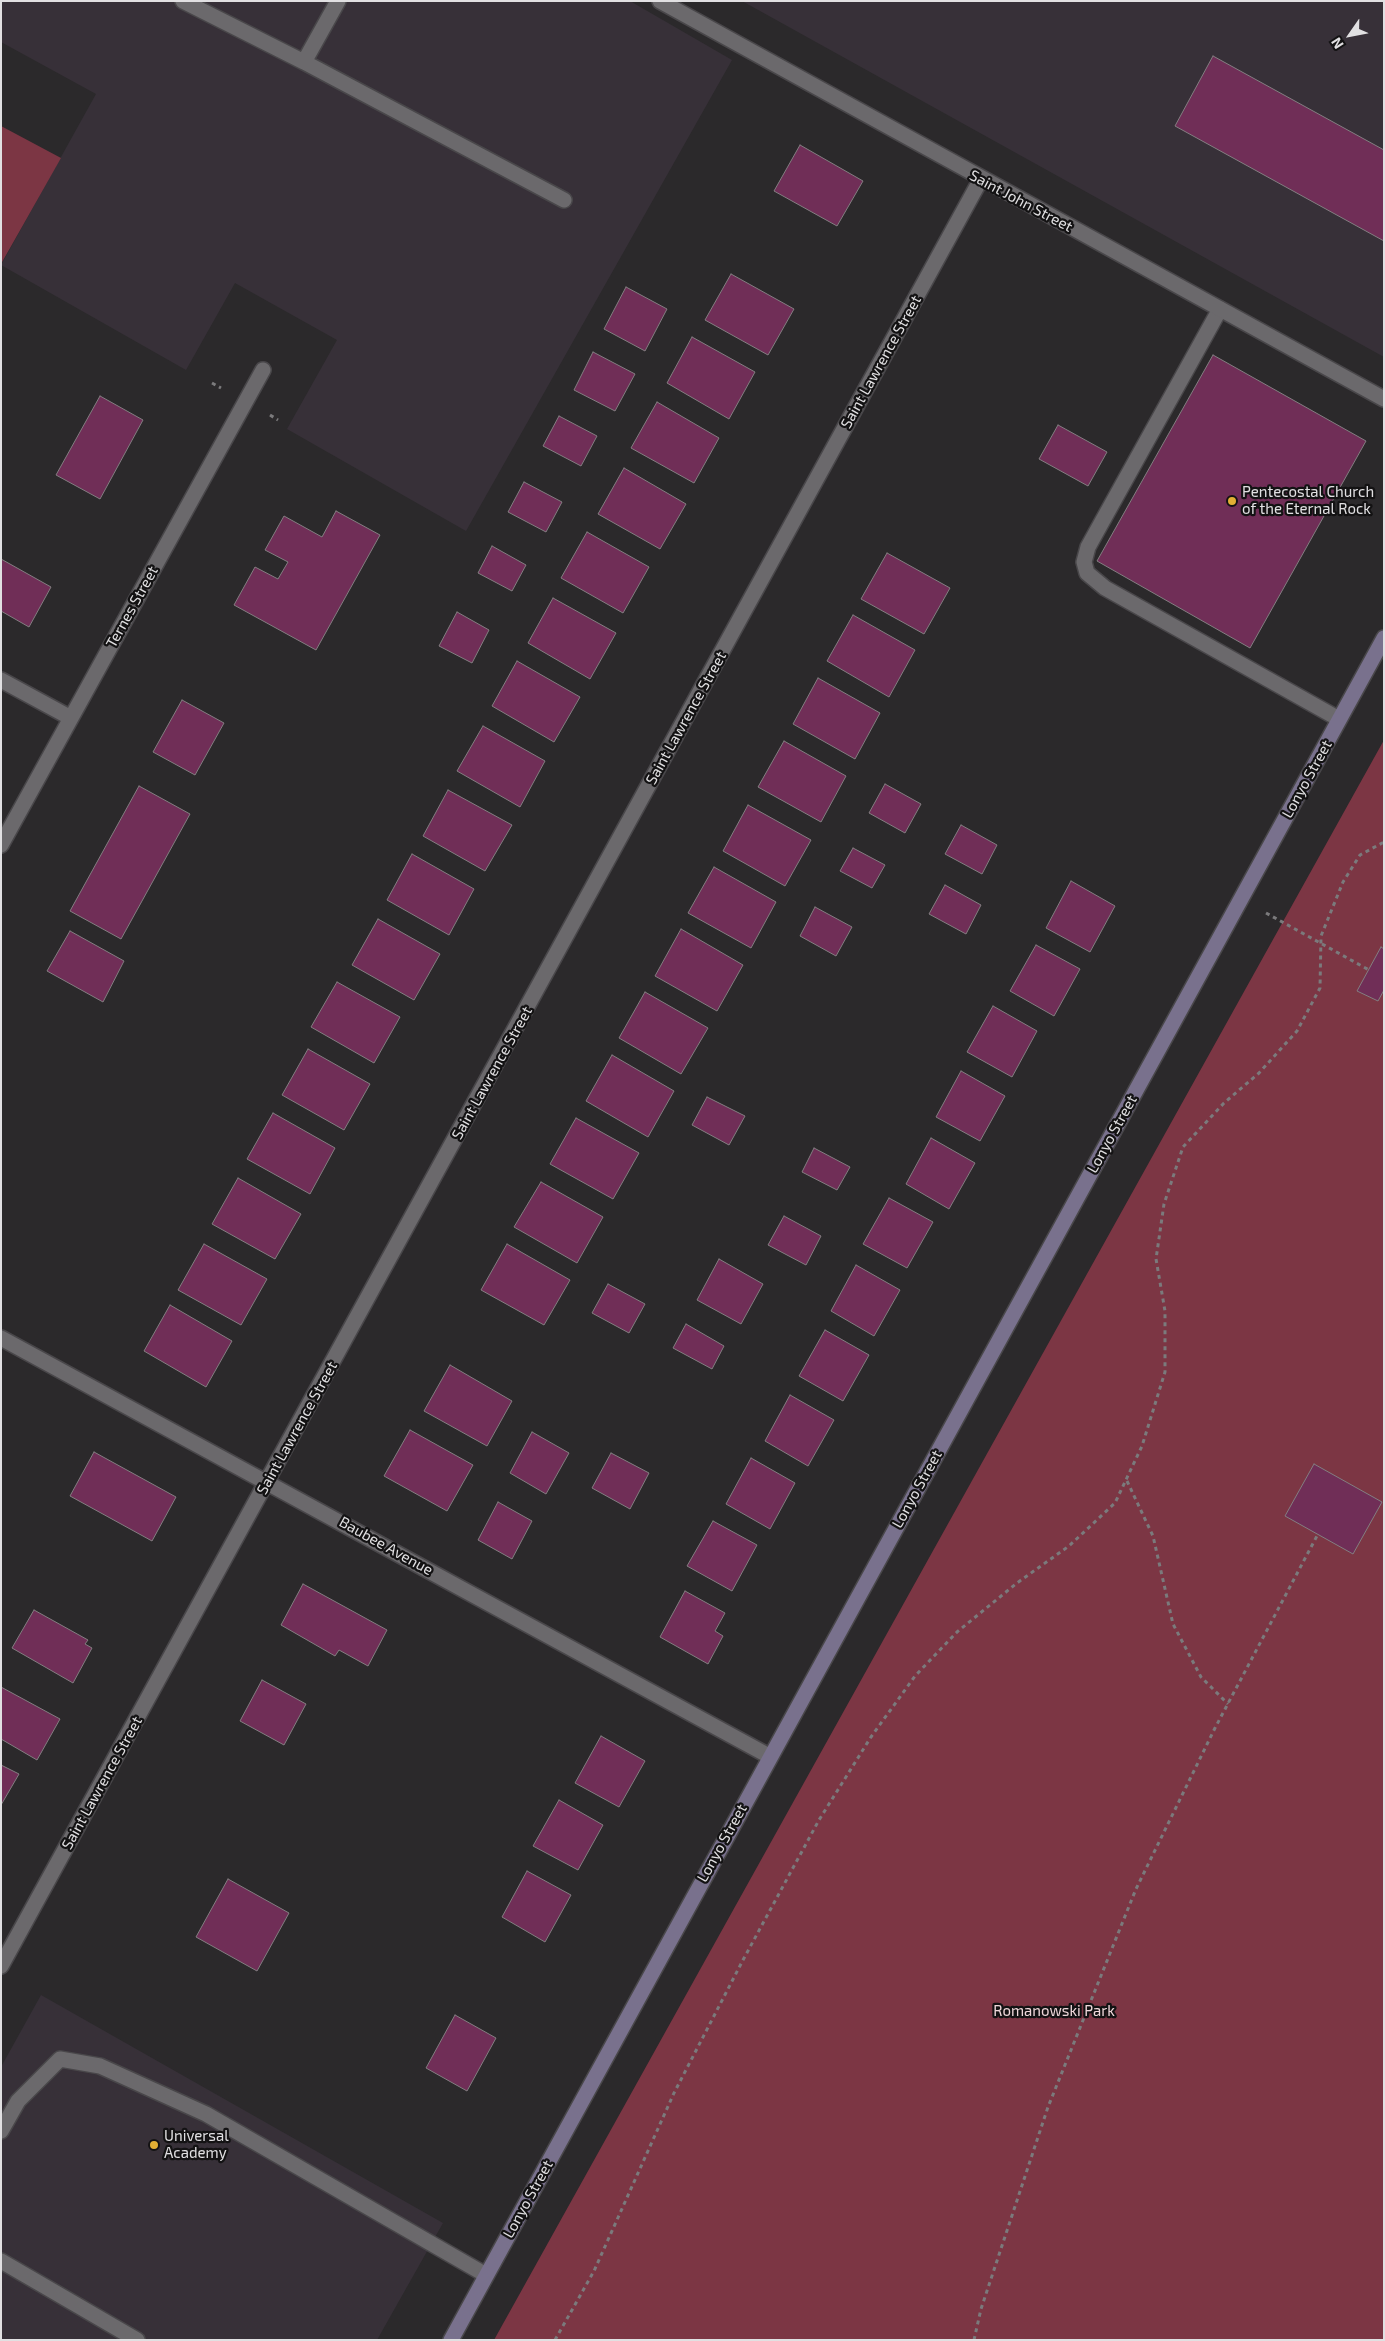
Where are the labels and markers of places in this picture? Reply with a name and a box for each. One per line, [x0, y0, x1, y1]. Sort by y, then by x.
place label: Pentecostal Church of the Eternal Rock [1242, 483, 1374, 518]
marker: Pentecostal Church of the Eternal Rock [1226, 495, 1238, 507]
place label: Universal Academy [164, 2127, 229, 2162]
marker: Universal Academy [148, 2139, 160, 2151]

